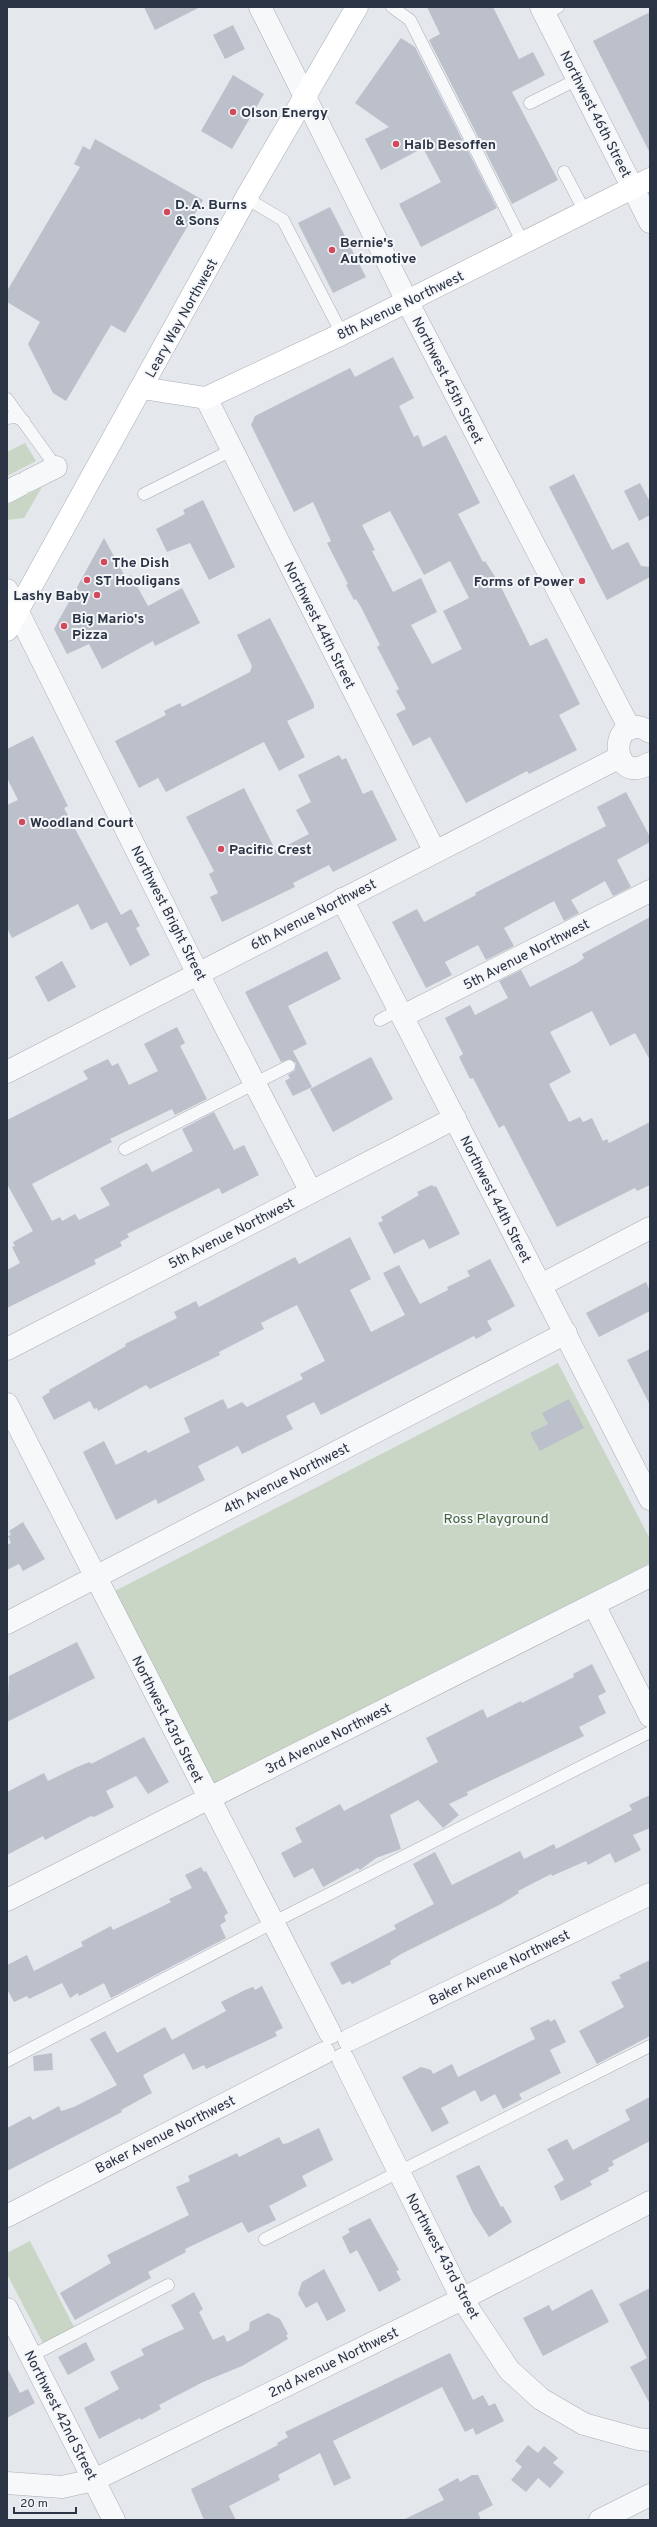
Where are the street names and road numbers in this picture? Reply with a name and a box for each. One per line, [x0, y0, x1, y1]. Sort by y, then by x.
street label: Northwest 46th Street [555, 48, 634, 181]
street label: Leary Way Northwest [143, 256, 222, 381]
street label: 8th Avenue Northwest [334, 268, 467, 344]
street label: Northwest 45th Street [407, 314, 486, 447]
street label: Northwest 44th Street [279, 559, 358, 692]
street label: Northwest Bright Street [126, 843, 209, 984]
street label: 6th Avenue Northwest [248, 876, 380, 954]
street label: 5th Avenue Northwest [461, 916, 593, 995]
street label: Northwest 44th Street [455, 1133, 534, 1266]
street label: 5th Avenue Northwest [166, 1195, 298, 1274]
street label: 4th Avenue Northwest [221, 1440, 353, 1519]
street label: Northwest 43rd Street [127, 1653, 206, 1786]
street label: 3rd Avenue Northwest [263, 1700, 395, 1779]
street label: Baker Avenue Northwest [426, 1927, 573, 2010]
street label: Baker Avenue Northwest [93, 2093, 238, 2178]
street label: Northwest 43rd Street [401, 2191, 482, 2323]
street label: 2nd Avenue Northwest [266, 2324, 401, 2402]
street label: Northwest 42nd Street [20, 2348, 100, 2483]

